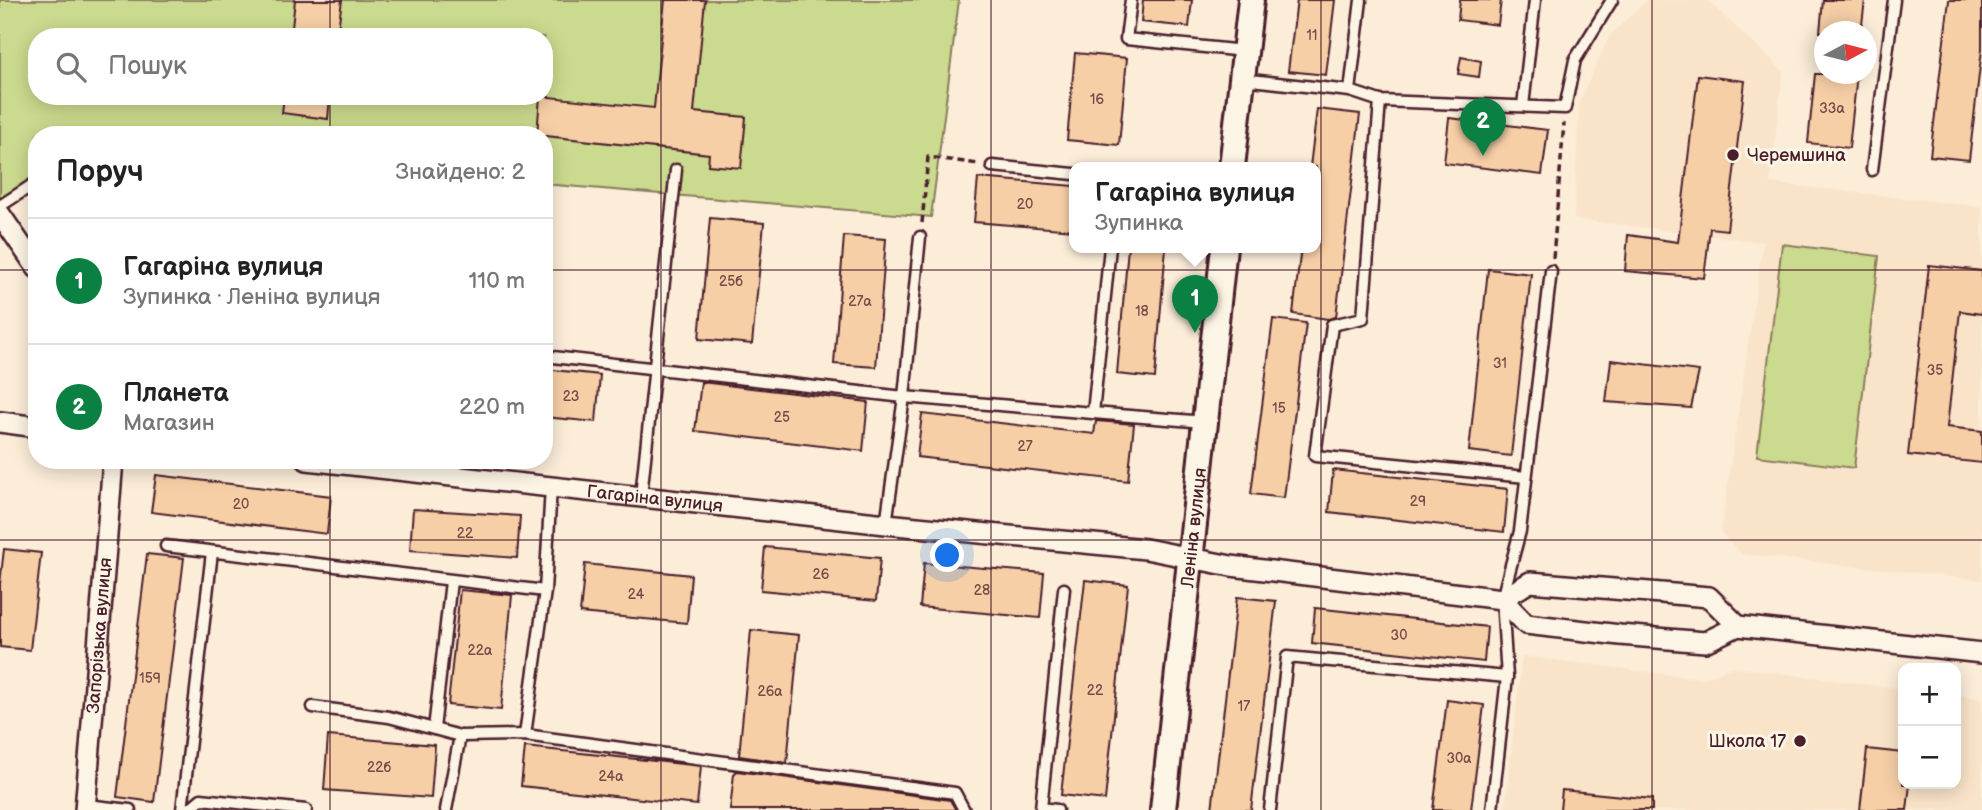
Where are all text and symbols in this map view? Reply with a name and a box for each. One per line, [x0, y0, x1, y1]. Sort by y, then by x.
north arrow [1814, 21, 1877, 84]
house number: 11 [1307, 27, 1317, 44]
search box [28, 28, 553, 105]
icon: search [52, 48, 90, 86]
text: Пошук [108, 51, 187, 82]
house number: 16 [1090, 91, 1104, 108]
pin: 2 [1460, 98, 1506, 156]
house number: 33а [1819, 100, 1845, 117]
place label: Черемшина [1747, 145, 1846, 166]
marker: Черемшина [1725, 147, 1741, 163]
text: Поруч [56, 154, 144, 190]
text: Знайдено: 2 [396, 158, 525, 186]
popup [1069, 162, 1321, 253]
text: Гагаріна вулиця [1095, 178, 1295, 209]
house number: 20 [1017, 196, 1033, 213]
text: Зупинка [1095, 209, 1183, 237]
text: Гагаріна вулиця [123, 252, 324, 283]
text: 1 [74, 267, 84, 295]
text: 110 m [468, 267, 525, 295]
house number: 25б [719, 273, 743, 290]
pin: 1 [1172, 275, 1218, 333]
text: Зупинка · Леніна вулиця [123, 283, 380, 311]
house number: 27а [848, 293, 872, 310]
house number: 18 [1135, 303, 1149, 320]
house number: 31 [1493, 355, 1507, 372]
house number: 35 [1927, 362, 1943, 379]
text: Планета [123, 378, 229, 409]
house number: 23 [563, 388, 579, 405]
text: 2 [72, 393, 86, 421]
text: 220 m [459, 393, 525, 421]
house number: 15 [1272, 400, 1286, 417]
text: Магазин [123, 409, 215, 437]
house number: 25 [774, 409, 790, 426]
house number: 27 [1017, 438, 1033, 455]
street label: Леніна вулиця [1177, 467, 1211, 590]
street label: Гагаріна вулиця [586, 481, 724, 516]
house number: 29 [1410, 493, 1426, 510]
house number: 20 [233, 496, 249, 513]
house number: 22 [457, 525, 474, 542]
your location [930, 538, 964, 572]
street label: Запорізька вулиця [82, 557, 116, 714]
house number: 26 [813, 566, 830, 583]
house number: 28 [974, 582, 990, 599]
house number: 24 [628, 586, 645, 603]
house number: 30 [1391, 627, 1407, 644]
house number: 22а [468, 642, 493, 659]
map controls [1898, 663, 1961, 789]
button: + [1898, 663, 1961, 726]
house number: 159 [139, 670, 161, 687]
house number: 22 [1087, 682, 1104, 699]
house number: 26а [757, 683, 783, 700]
house number: 17 [1238, 698, 1250, 715]
button: − [1898, 726, 1961, 789]
place label: Школа 17 [1709, 731, 1786, 752]
marker: Школа 17 [1792, 733, 1808, 749]
house number: 30а [1446, 750, 1472, 767]
house number: 22б [367, 759, 391, 776]
house number: 24а [599, 768, 624, 785]

